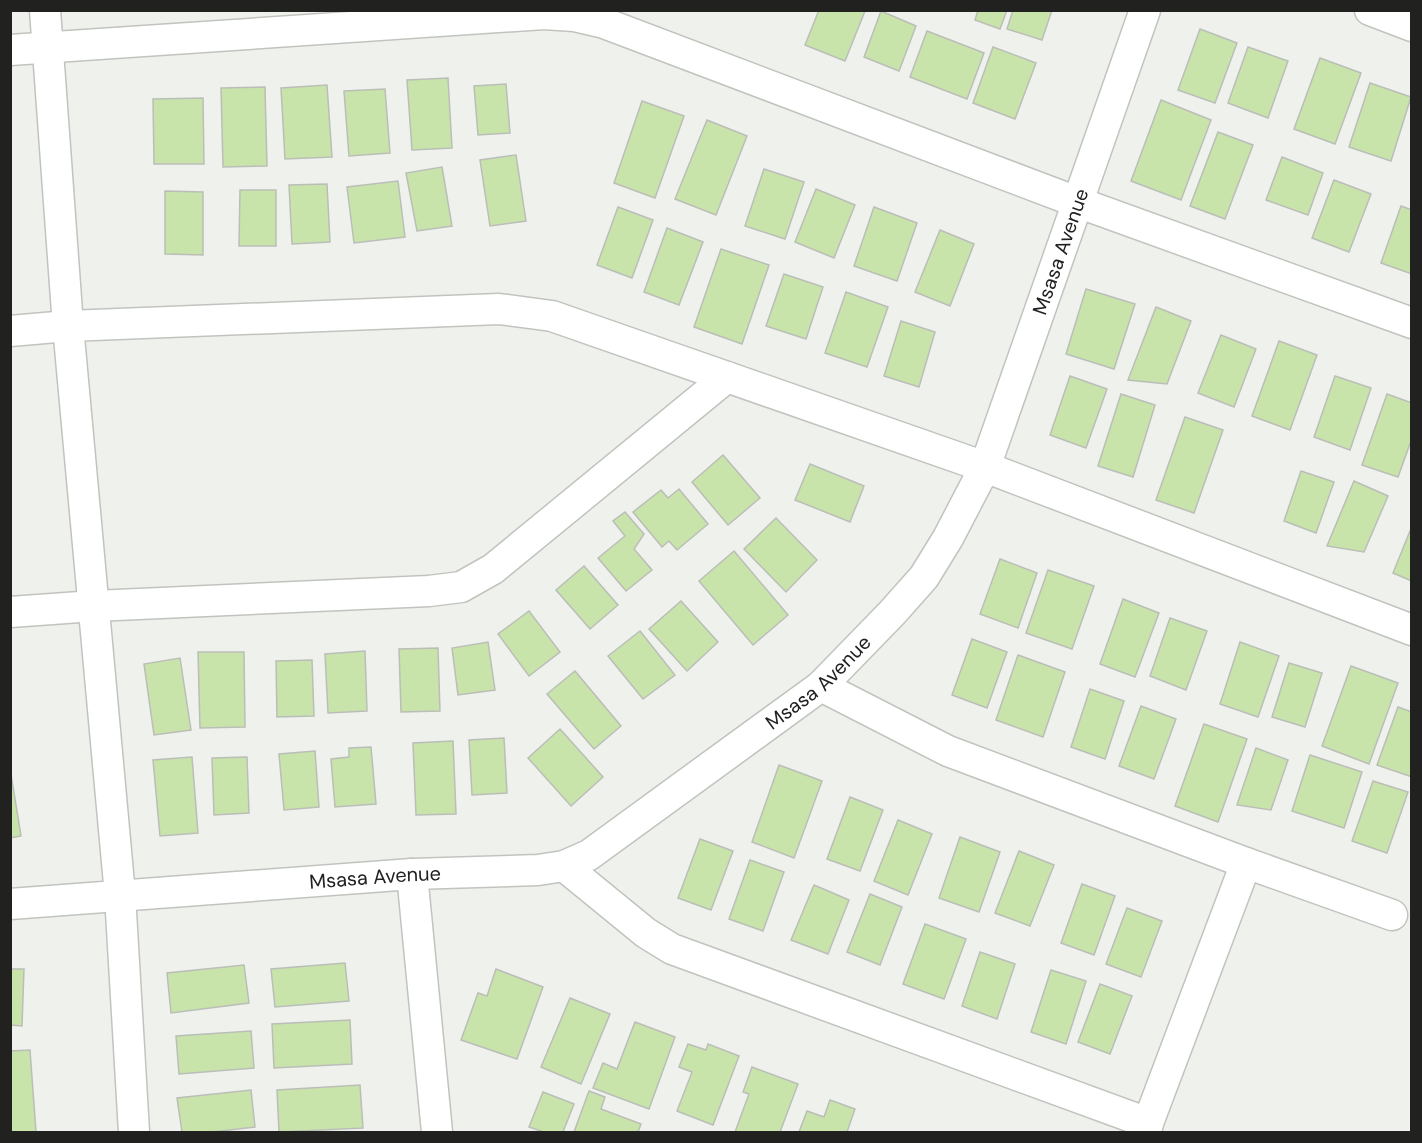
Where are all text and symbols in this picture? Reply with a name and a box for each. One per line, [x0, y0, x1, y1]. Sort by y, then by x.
street label: Msasa Avenue [1026, 185, 1095, 318]
street label: Msasa Avenue [760, 629, 876, 735]
street label: Msasa Avenue [308, 860, 441, 895]

